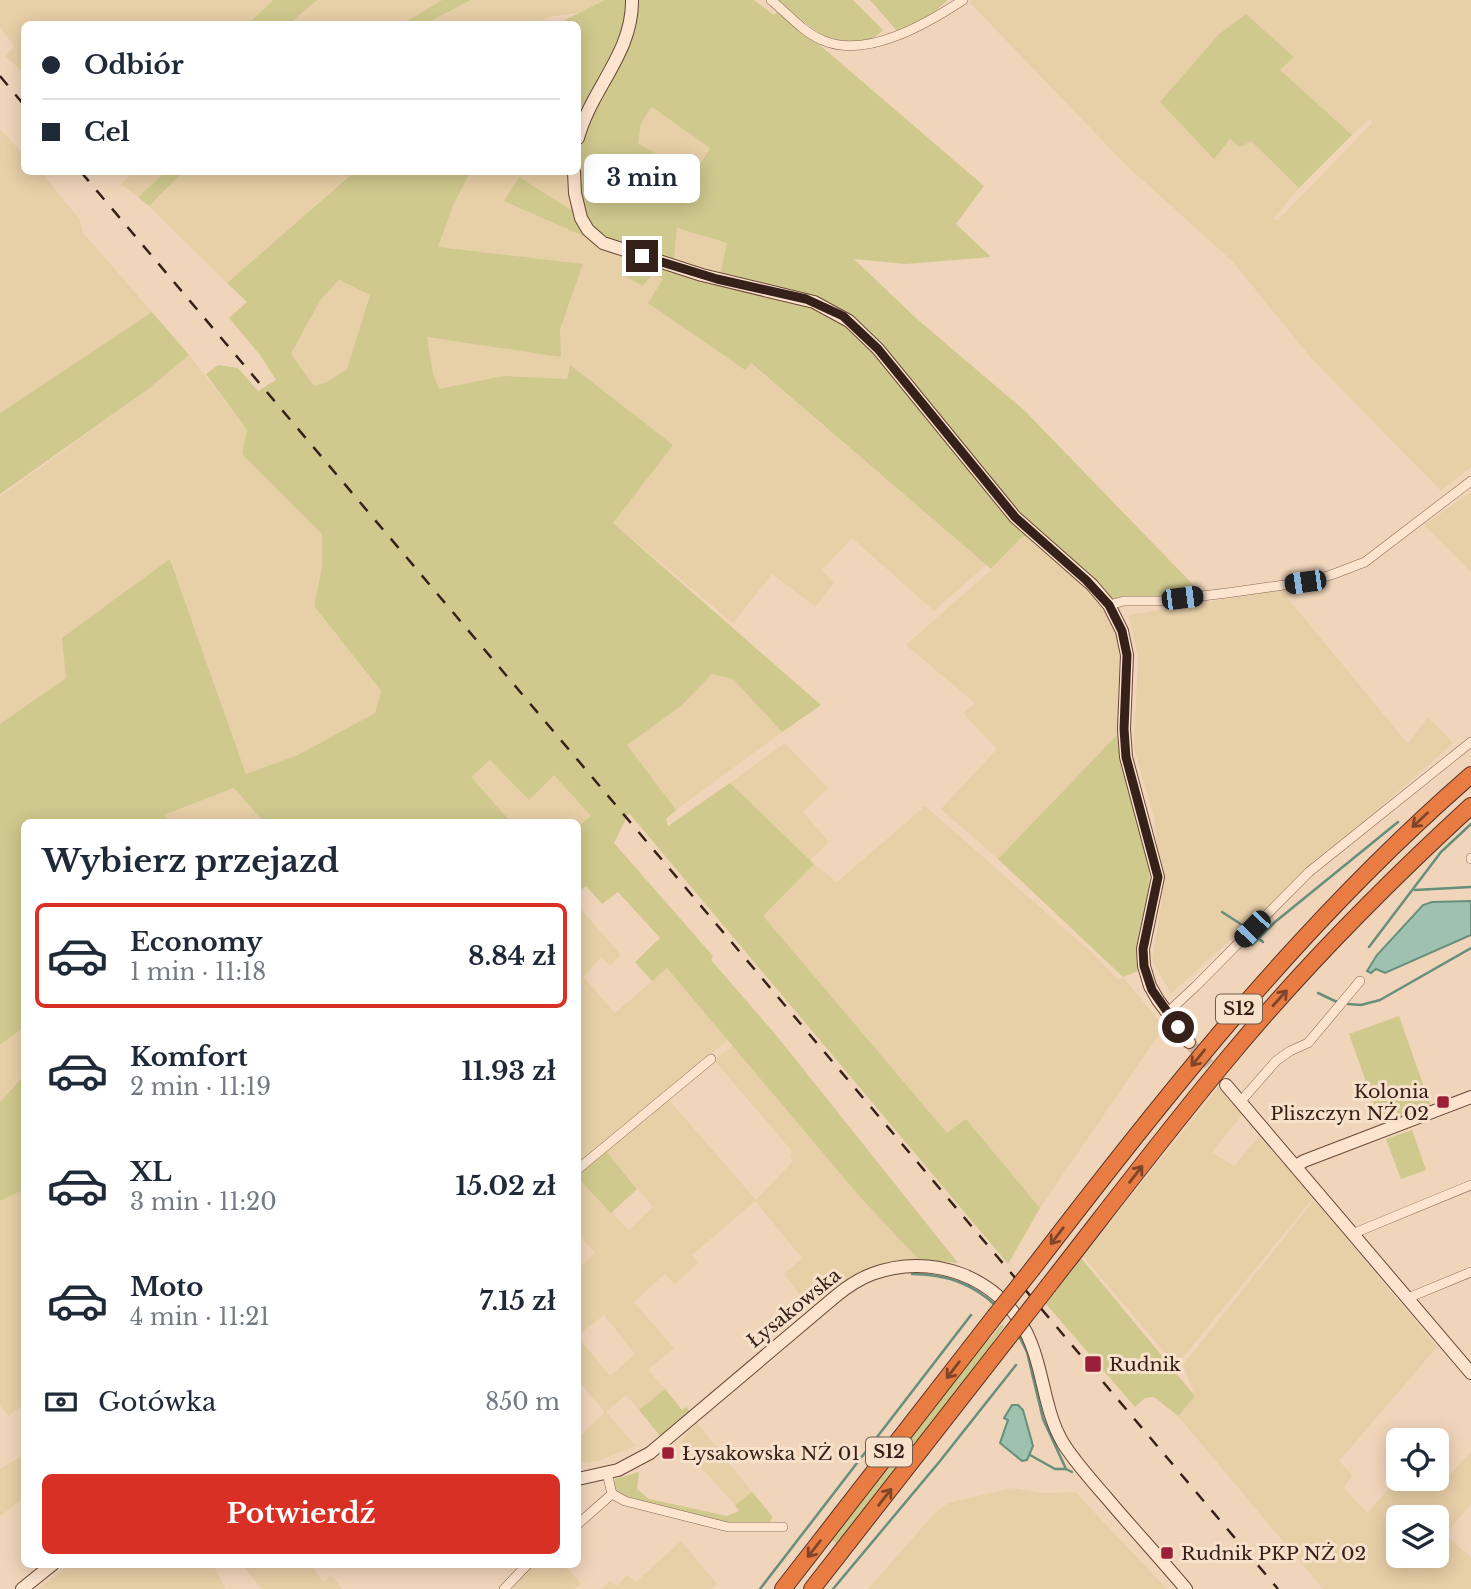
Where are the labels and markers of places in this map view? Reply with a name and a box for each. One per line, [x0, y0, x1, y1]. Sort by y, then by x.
place label: Kolonia Pliszczyn NŻ 02 [1270, 1080, 1429, 1125]
marker: Kolonia Pliszczyn NŻ 02 [1435, 1094, 1451, 1110]
place label: Rudnik [1109, 1353, 1181, 1376]
marker: Rudnik [1083, 1354, 1103, 1374]
place label: Łysakowska NŻ 01 [682, 1442, 860, 1465]
marker: Łysakowska NŻ 01 [660, 1445, 676, 1461]
place label: Rudnik PKP NŻ 02 [1181, 1542, 1366, 1565]
marker: Rudnik PKP NŻ 02 [1159, 1545, 1175, 1561]

